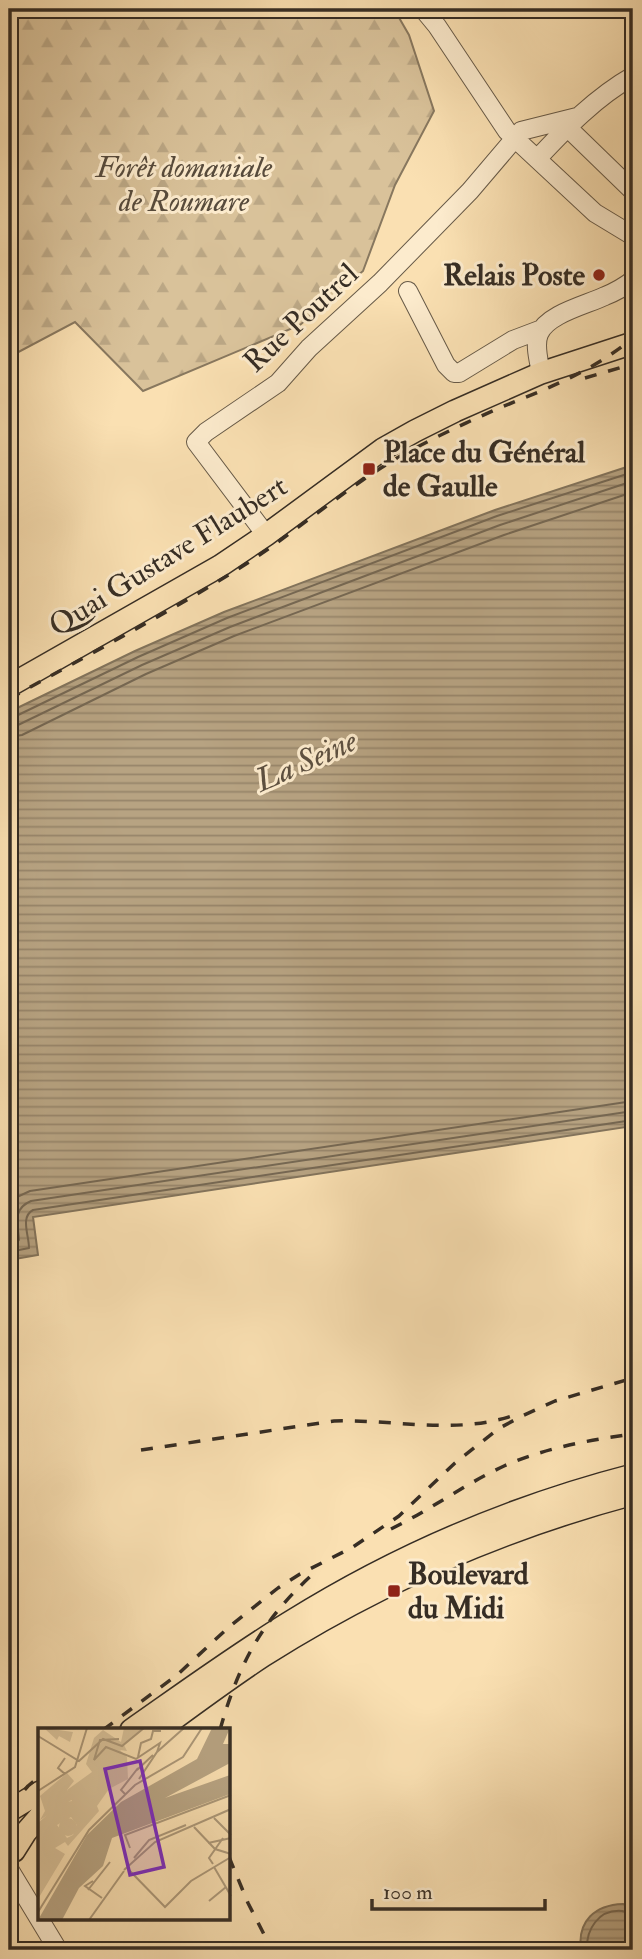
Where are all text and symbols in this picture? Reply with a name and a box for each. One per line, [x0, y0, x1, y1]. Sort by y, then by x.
park label: Forêt domaniale de Roumare [94, 149, 273, 220]
street label: Rue Poutrel [236, 255, 366, 380]
place label: Relais Poste [443, 257, 585, 294]
marker: Relais Poste [591, 267, 607, 283]
place label: Place du Général de Gaulle [383, 434, 585, 505]
marker: Place du Général de Gaulle [361, 461, 377, 477]
street label: Quai Gustave Flaubert [42, 468, 294, 644]
water label: La Seine [247, 721, 363, 802]
place label: Boulevard du Midi [408, 1556, 529, 1627]
marker: Boulevard du Midi [386, 1583, 402, 1599]
inset map [38, 1728, 231, 1920]
scale bar [372, 1868, 546, 1912]
text: 100 m [383, 1879, 433, 1906]

